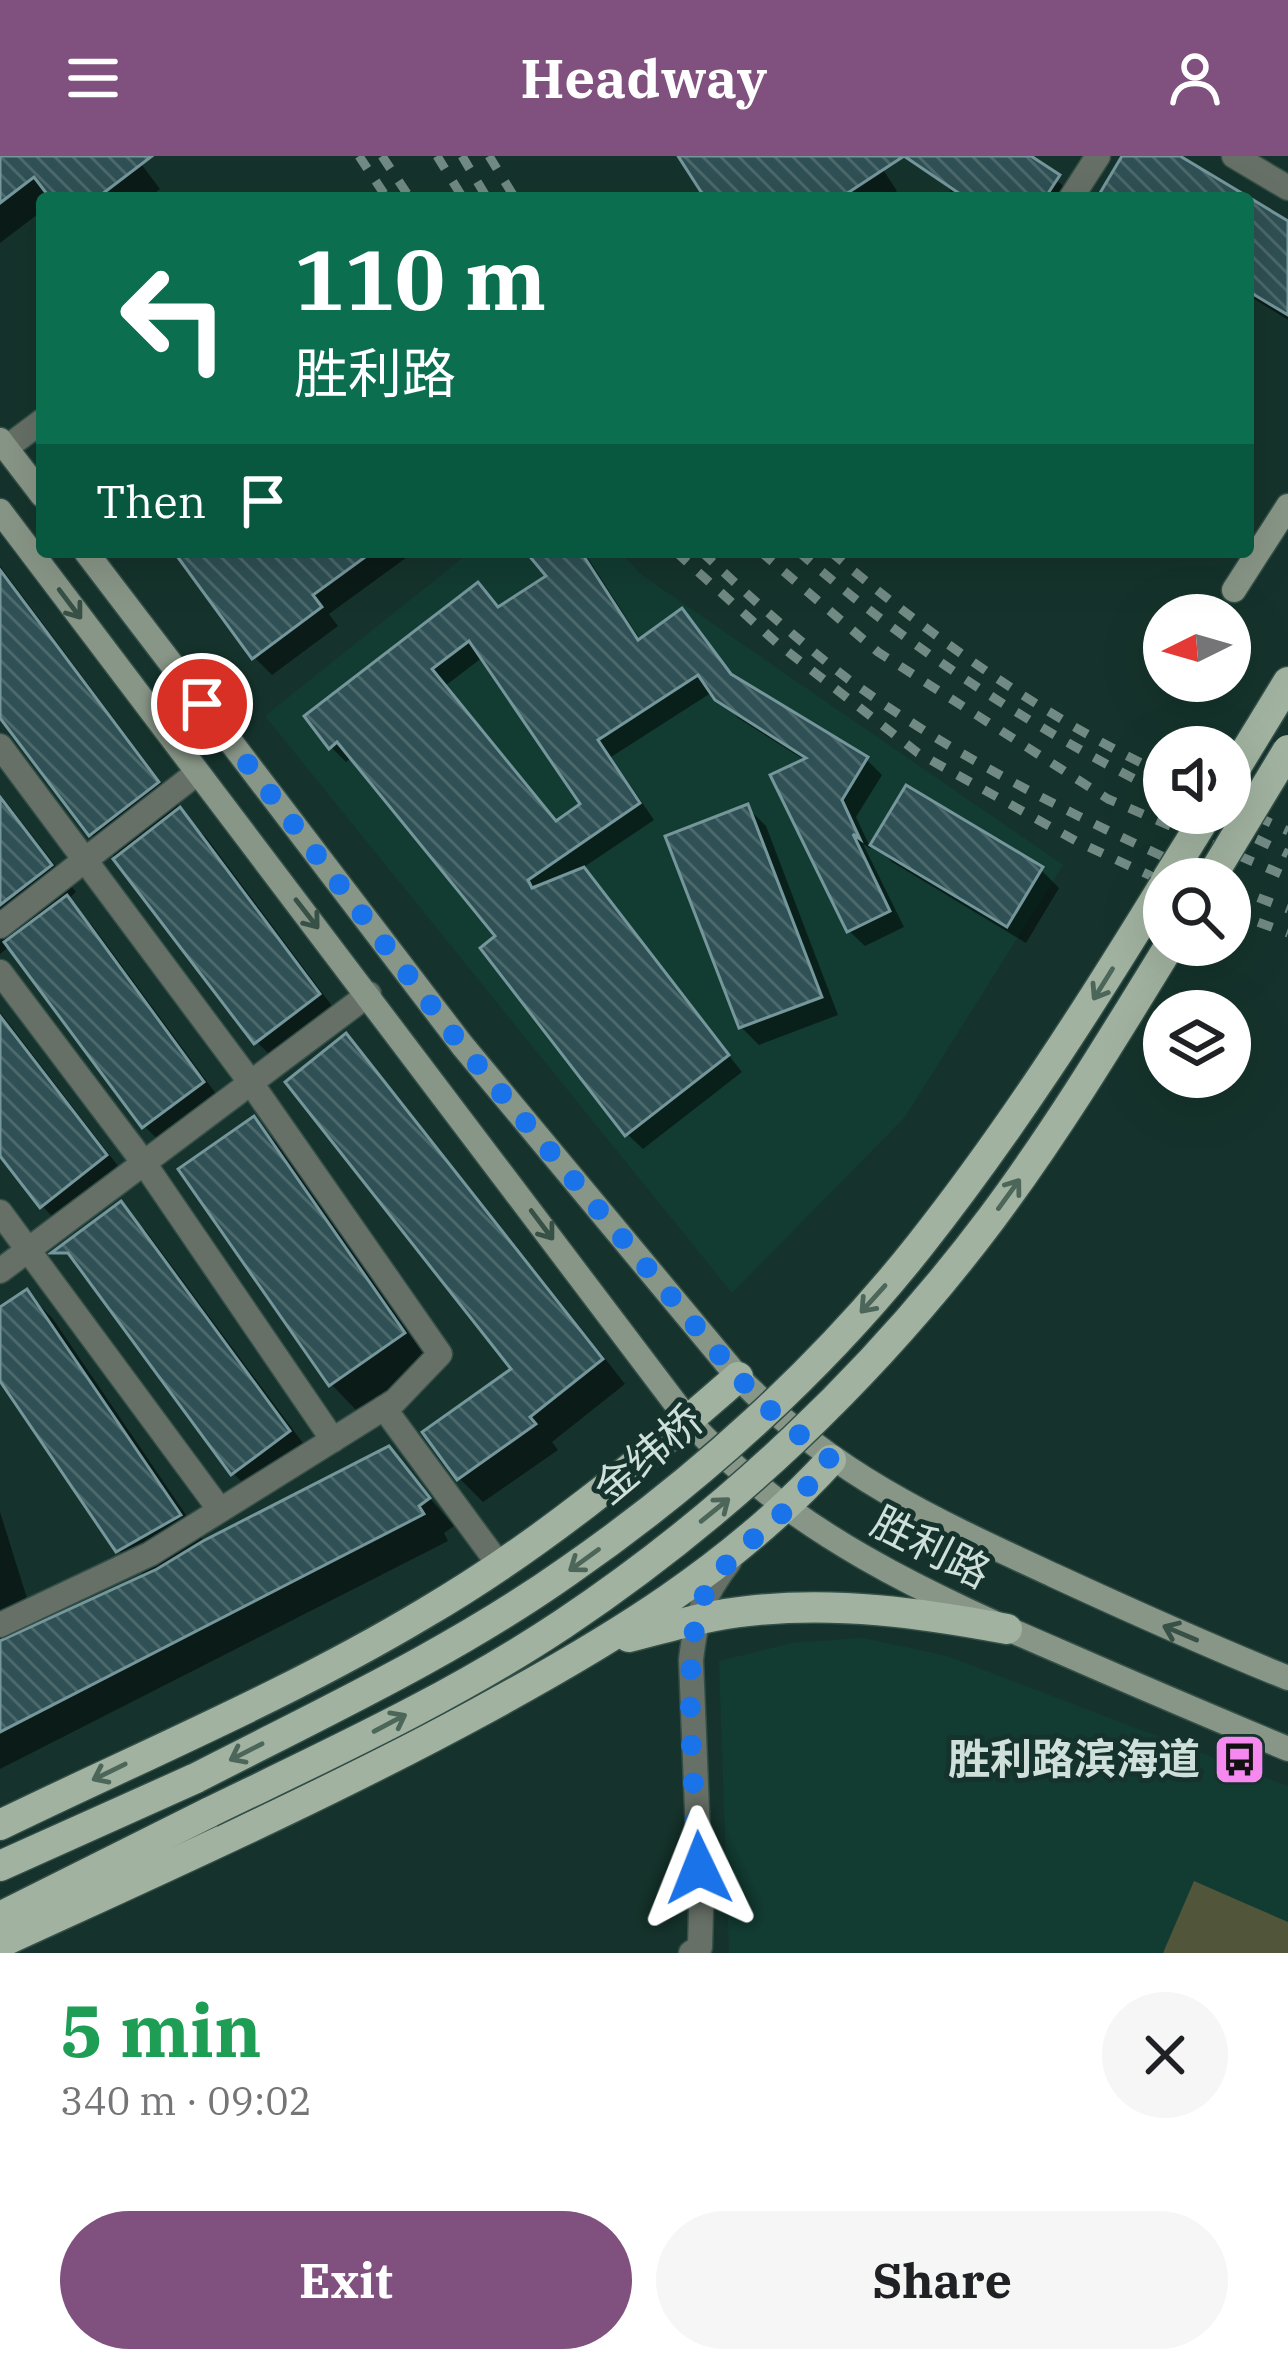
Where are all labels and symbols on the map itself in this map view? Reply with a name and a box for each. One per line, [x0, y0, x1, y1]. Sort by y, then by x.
one-way arrow [57, 587, 83, 620]
north arrow [1143, 594, 1251, 702]
pin [151, 653, 253, 755]
one-way arrow [293, 898, 320, 930]
one-way arrow [1091, 966, 1115, 1000]
one-way arrow [995, 1178, 1021, 1211]
one-way arrow [529, 1208, 555, 1241]
one-way arrow [860, 1283, 887, 1314]
street label: 金纬桥 [582, 1392, 714, 1515]
street label: 胜利路 [863, 1493, 1000, 1600]
one-way arrow [699, 1497, 731, 1524]
one-way arrow [568, 1546, 601, 1572]
one-way arrow [1163, 1621, 1199, 1643]
one-way arrow [371, 1711, 406, 1734]
place label: 胜利路滨海道 [948, 1731, 1200, 1786]
bus stop icon: 胜利路滨海道 [1211, 1731, 1267, 1787]
one-way arrow [228, 1742, 264, 1765]
one-way arrow [92, 1762, 127, 1785]
position arrow [636, 1805, 762, 1931]

